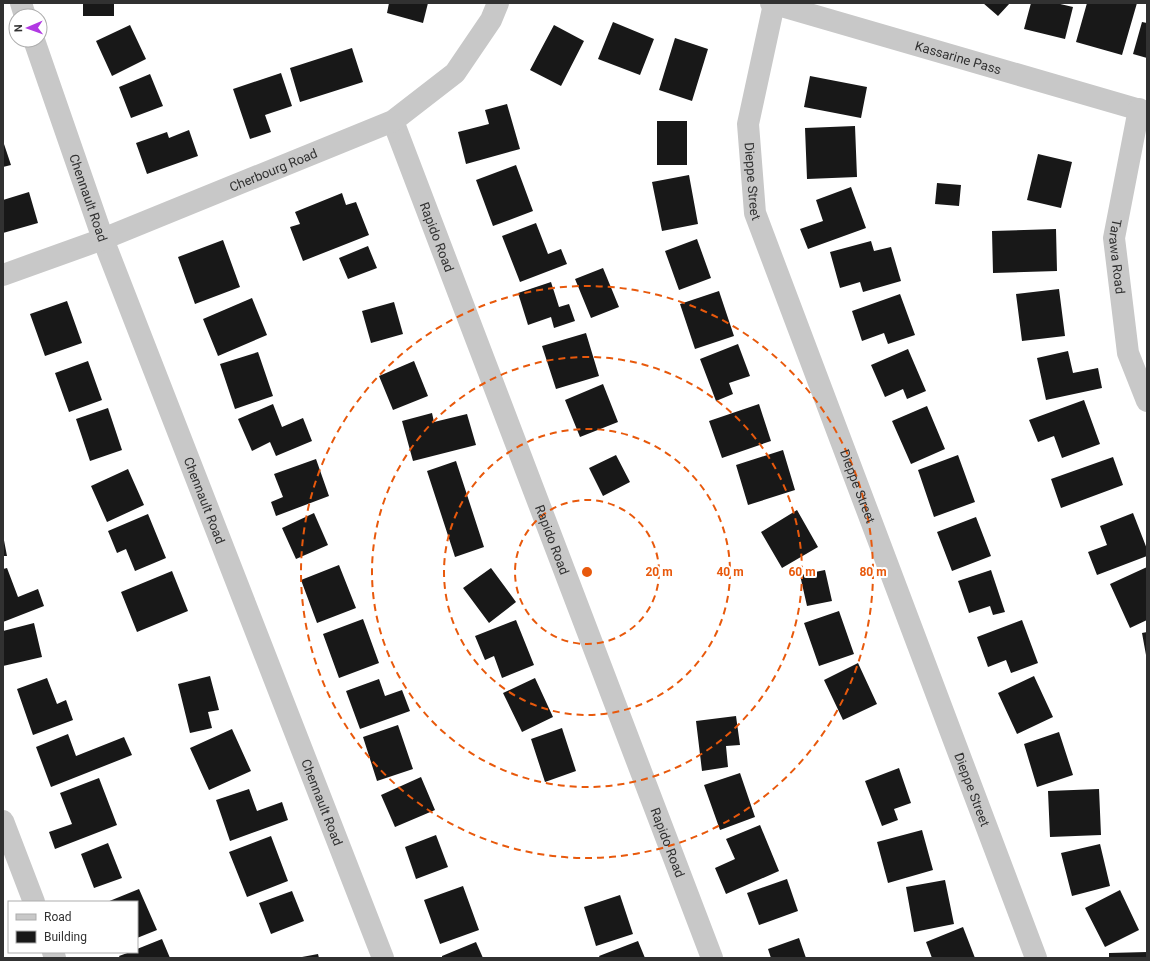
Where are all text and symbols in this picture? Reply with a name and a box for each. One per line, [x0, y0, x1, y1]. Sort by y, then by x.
north arrow [8, 8, 48, 48]
text: N [12, 24, 25, 32]
street label: Kassarine Pass [913, 38, 1004, 77]
street label: Dieppe Street [742, 142, 764, 222]
street label: Cherbourg Road [227, 145, 319, 194]
street label: Chennault Road [67, 152, 111, 244]
street label: Rapido Road [417, 200, 457, 274]
street label: Tarawa Road [1106, 218, 1128, 295]
street label: Dieppe Street [837, 447, 879, 525]
street label: Chennault Road [181, 455, 228, 546]
street label: Rapido Road [532, 503, 573, 577]
centre of rings [580, 565, 594, 579]
text: 20 m [645, 565, 673, 579]
text: 40 m [716, 565, 744, 579]
text: 60 m [788, 565, 816, 579]
text: 80 m [859, 565, 887, 579]
street label: Dieppe Street [952, 750, 993, 828]
street label: Chennault Road [299, 757, 346, 848]
street label: Rapido Road [648, 805, 688, 879]
legend [8, 901, 138, 953]
text: Road [44, 910, 72, 924]
text: Building [44, 930, 87, 944]

